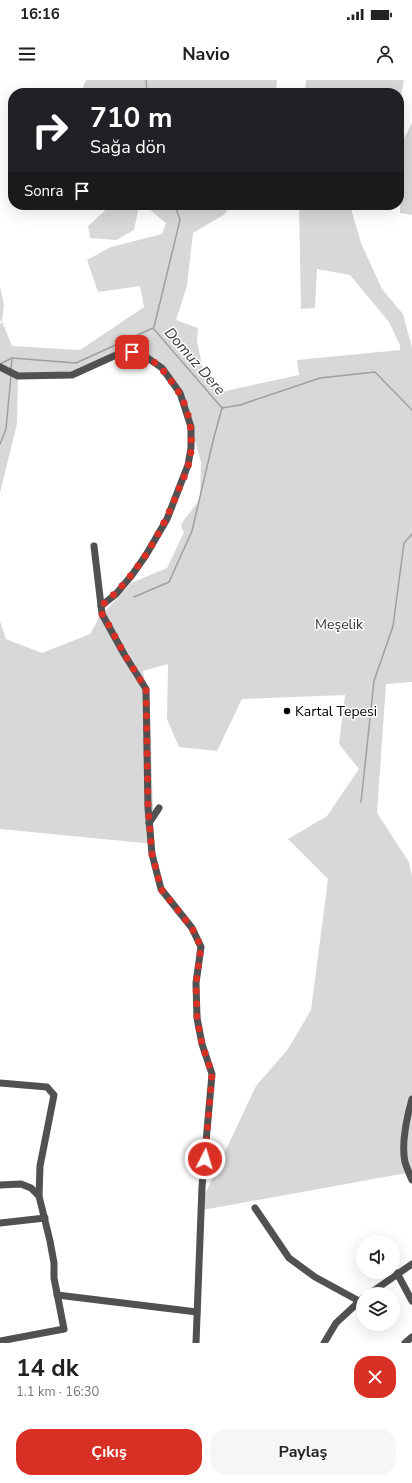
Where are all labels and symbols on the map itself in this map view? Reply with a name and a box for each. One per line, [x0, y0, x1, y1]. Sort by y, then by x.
water label: Domuz Dere [160, 323, 230, 399]
pin [115, 335, 149, 369]
park label: Meşelik [315, 615, 364, 634]
place label: Kartal Tepesi [295, 702, 377, 721]
marker: Kartal Tepesi [282, 706, 292, 716]
position arrow [184, 1138, 226, 1180]

